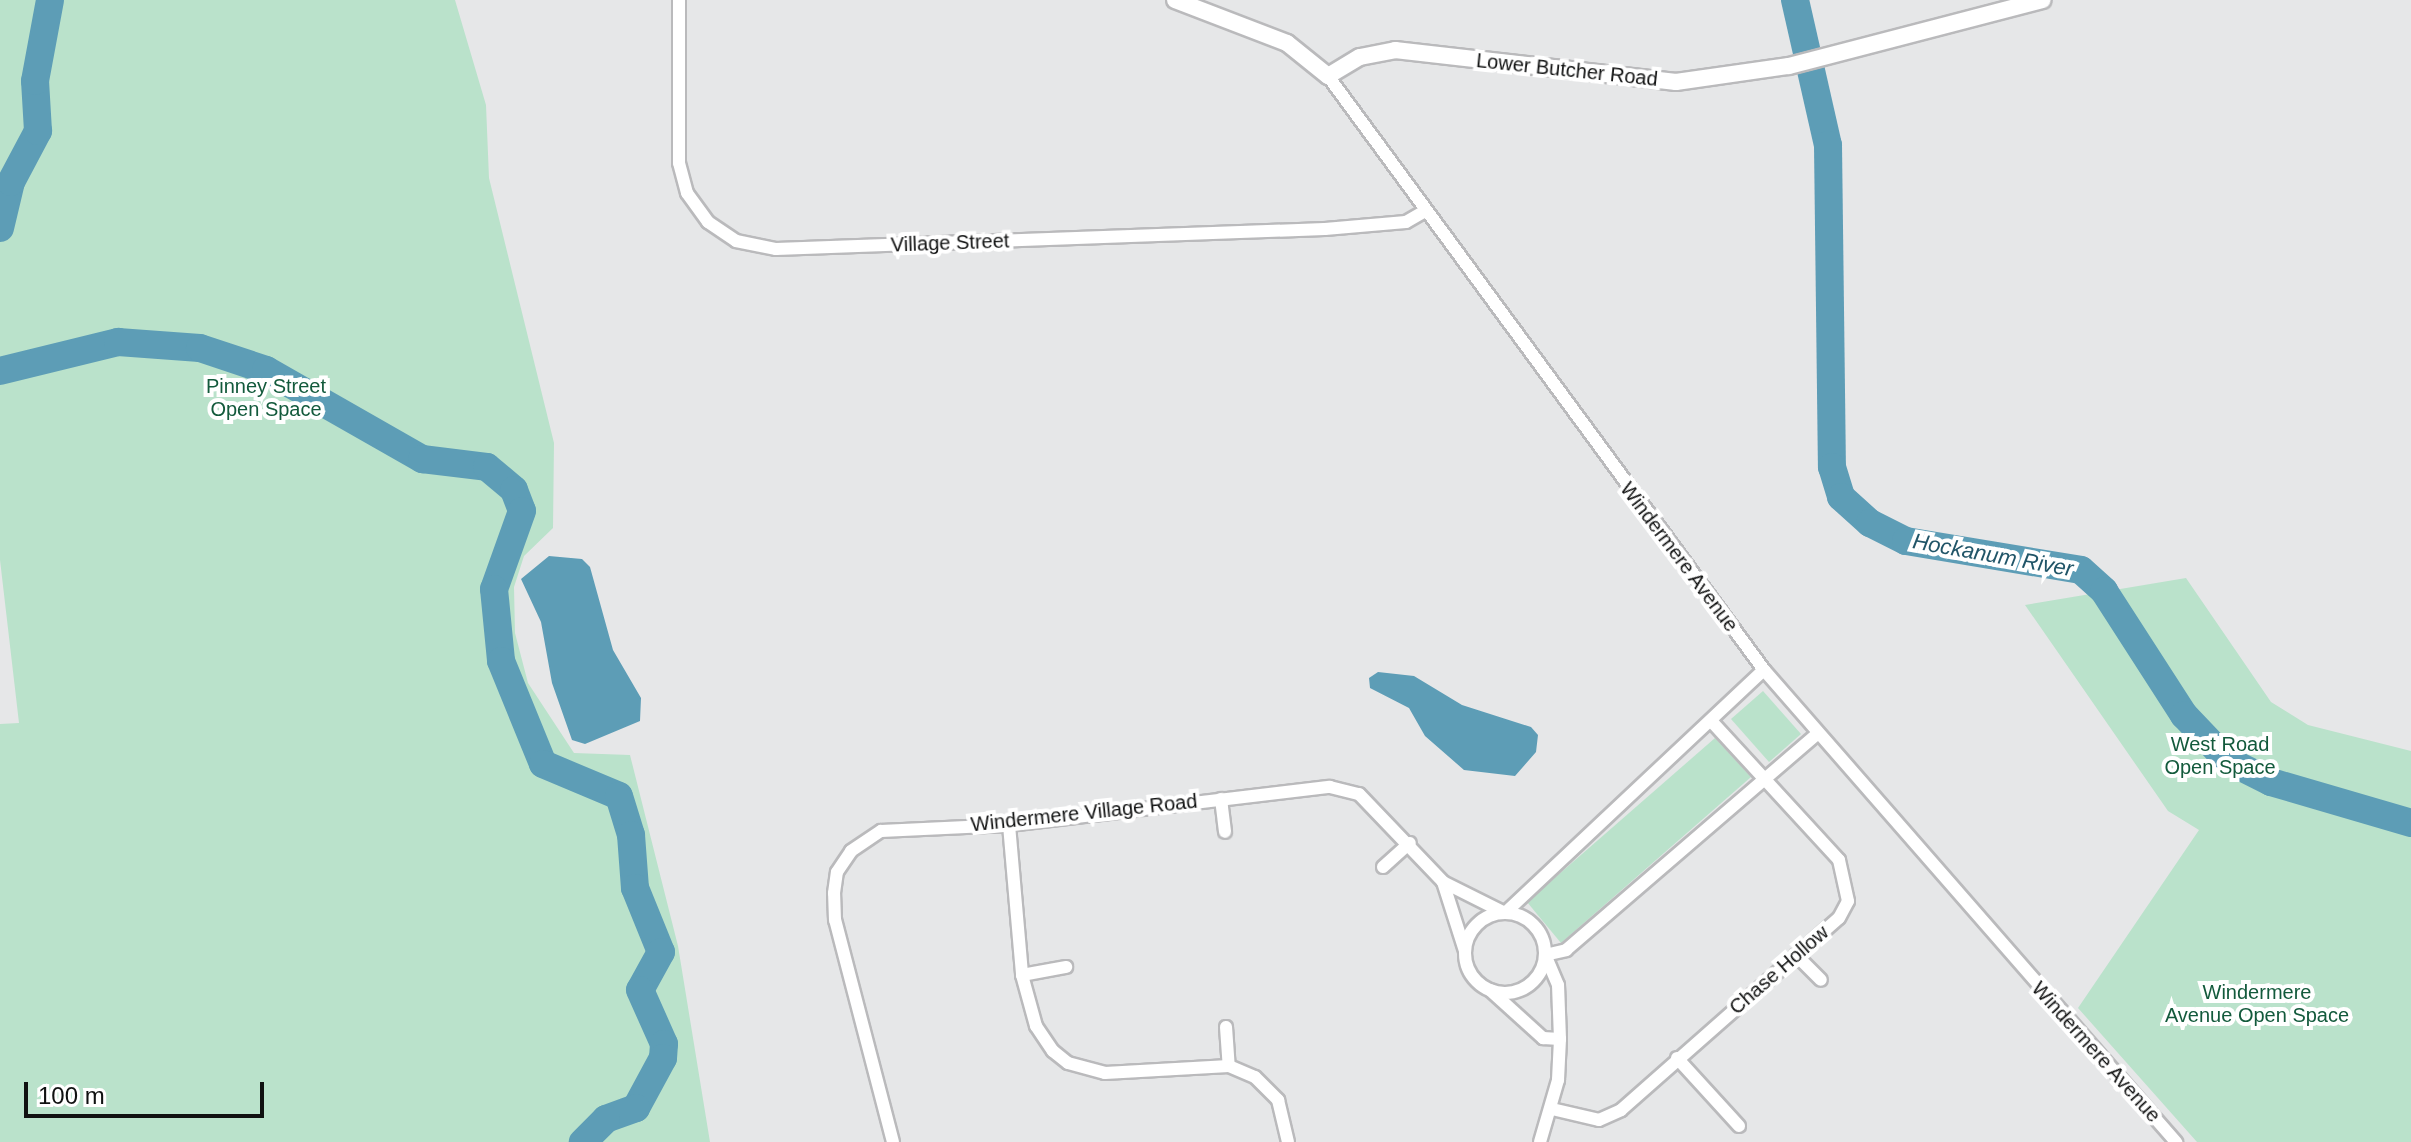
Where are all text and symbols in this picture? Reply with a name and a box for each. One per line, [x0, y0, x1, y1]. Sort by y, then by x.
street label: Lower Butcher Road [1475, 49, 1659, 91]
street label: Village Street [890, 229, 1010, 257]
park label: Pinney Street Open Space [206, 374, 326, 421]
street label: Windermere Avenue [1615, 477, 1743, 637]
water label: Hockanum River [1911, 528, 2075, 582]
park label: West Road Open Space [2164, 732, 2276, 779]
street label: Windermere Village Road [970, 789, 1198, 837]
street label: Chase Hollow [1725, 920, 1833, 1020]
street label: Windermere Avenue [2026, 976, 2166, 1128]
park label: Windermere Avenue Open Space [2165, 981, 2349, 1028]
scale bar [28, 1066, 268, 1116]
text: 100 m [38, 1082, 105, 1109]

